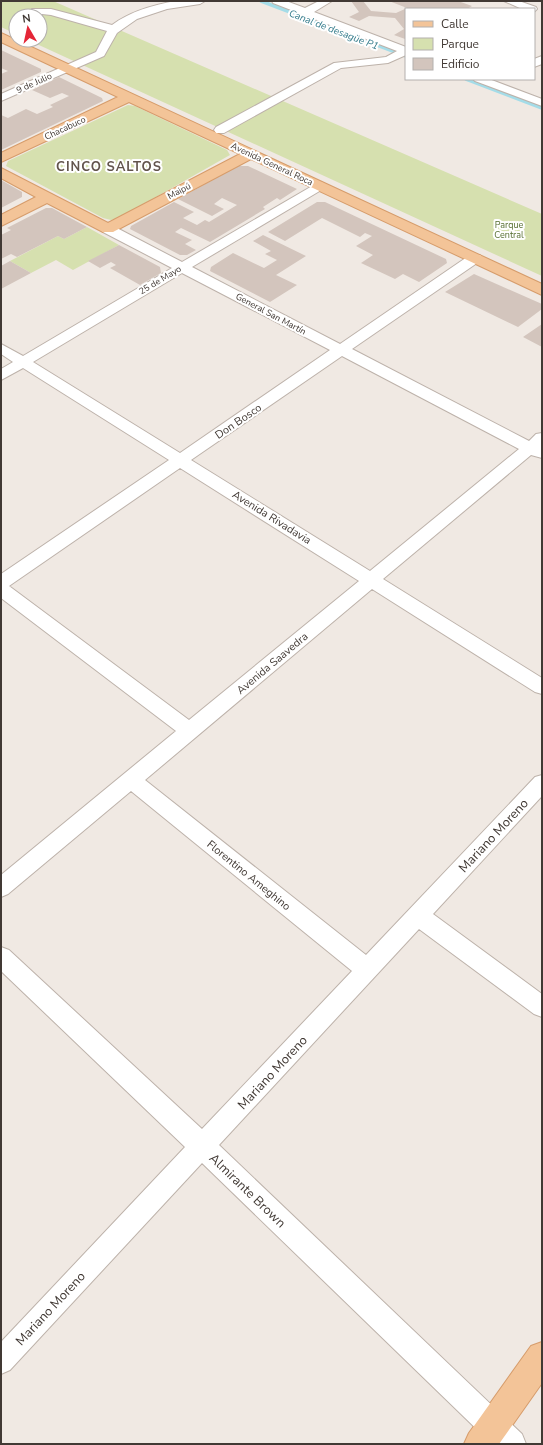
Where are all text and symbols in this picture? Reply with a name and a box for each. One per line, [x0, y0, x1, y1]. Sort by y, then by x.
water label: Canal de desagüe P1 [287, 6, 381, 53]
north arrow [8, 8, 48, 48]
legend [405, 8, 535, 80]
text: N [21, 11, 32, 27]
text: Calle [441, 16, 469, 32]
text: Parque [441, 36, 479, 52]
text: Edificio [441, 56, 480, 72]
street label: 9 de Julio [14, 70, 54, 96]
street label: Chacabuco [42, 113, 88, 143]
street label: Avenida General Roca [229, 140, 315, 188]
district label: CINCO SALTOS [56, 158, 162, 176]
street label: Maipú [165, 180, 193, 202]
park label: Parque Central [494, 219, 524, 241]
street label: 25 de Mayo [137, 263, 183, 297]
street label: General San Martín [234, 290, 308, 338]
street label: Don Bosco [212, 400, 265, 443]
street label: Avenida Rivadavia [229, 487, 314, 548]
street label: Avenida Saavedra [233, 629, 311, 698]
street label: Mariano Moreno [455, 795, 533, 877]
street label: Florentino Ameghino [204, 837, 294, 914]
street label: Mariano Moreno [234, 1032, 312, 1114]
street label: Almirante Brown [205, 1150, 289, 1232]
street label: Mariano Moreno [12, 1268, 90, 1350]

